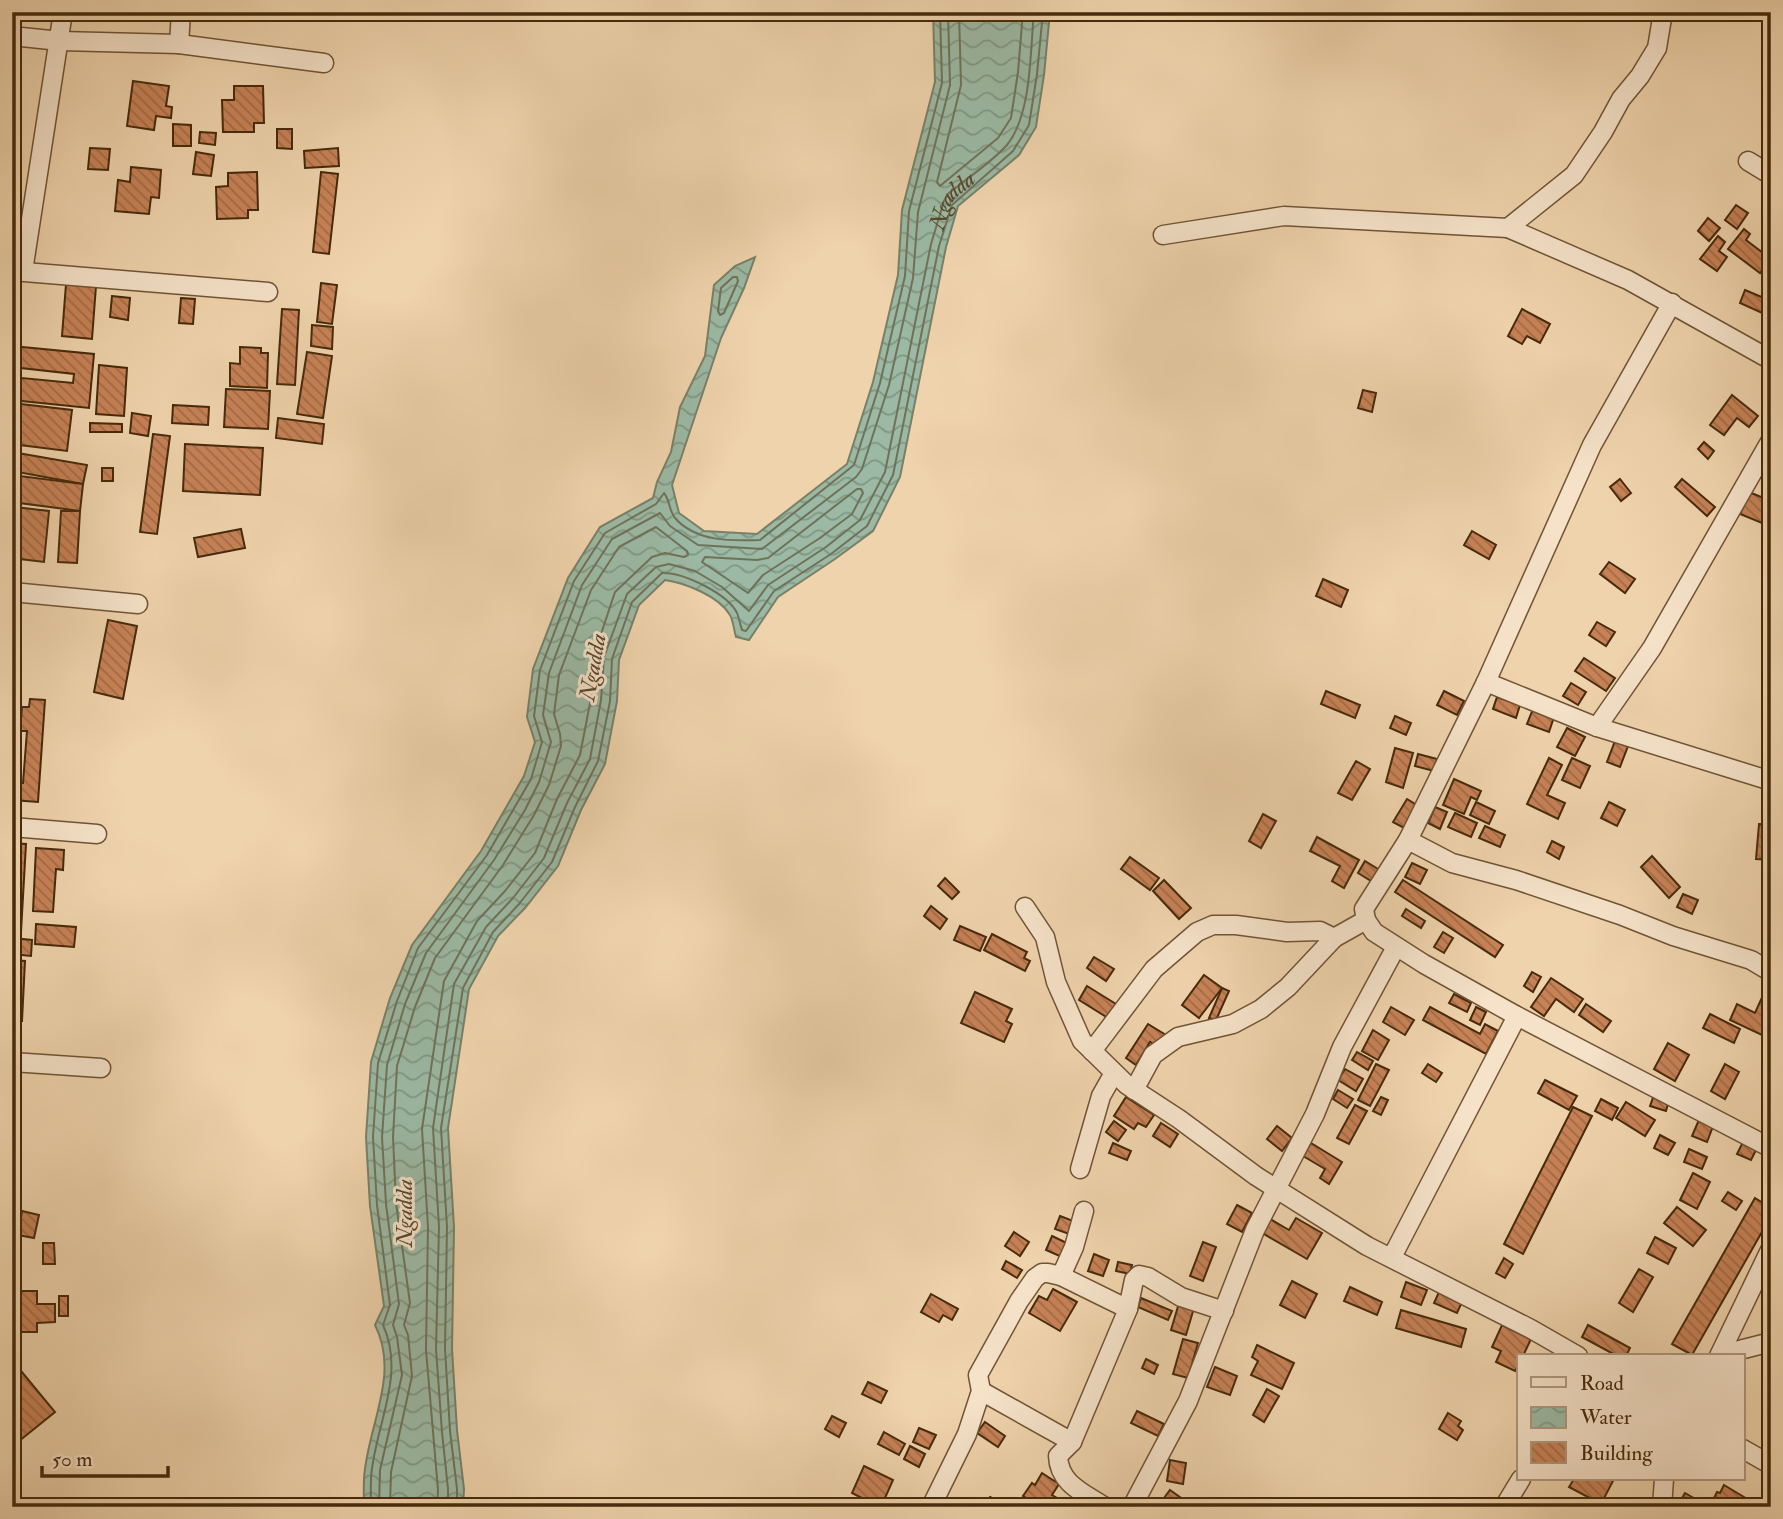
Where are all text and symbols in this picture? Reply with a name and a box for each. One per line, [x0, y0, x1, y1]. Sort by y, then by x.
water label: Ngadda [922, 164, 981, 234]
water label: Ngadda [572, 631, 613, 704]
water label: Ngadda [390, 1179, 419, 1248]
legend [1517, 1354, 1744, 1480]
text: Road [1580, 1370, 1625, 1397]
text: Water [1579, 1404, 1632, 1431]
scale bar [42, 1435, 168, 1479]
text: Building [1580, 1440, 1653, 1467]
text: 50 m [52, 1446, 93, 1473]

